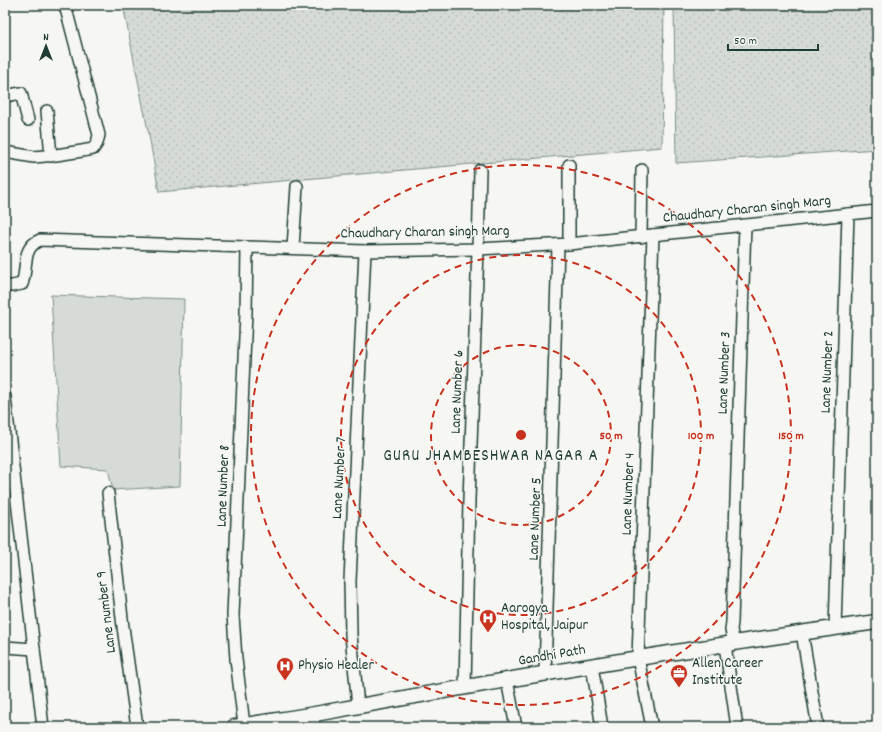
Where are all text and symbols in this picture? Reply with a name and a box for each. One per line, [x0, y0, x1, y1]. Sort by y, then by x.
north arrow [26, 26, 66, 66]
scale bar [728, 26, 818, 52]
text: N [43, 30, 49, 46]
text: 50 m [734, 33, 757, 50]
street label: Chaudhary Charan singh Marg [662, 190, 832, 230]
street label: Chaudhary Charan singh Marg [340, 221, 510, 245]
street label: Lane Number 2 [816, 330, 840, 414]
street label: Lane Number 3 [713, 331, 737, 415]
street label: Lane Number 6 [446, 350, 470, 434]
centre of rings [514, 428, 528, 442]
text: 50 m [599, 428, 623, 445]
text: 100 m [688, 428, 714, 445]
text: 150 m [778, 428, 804, 445]
street label: Lane Number 7 [327, 436, 353, 520]
street label: Lane Number 8 [212, 444, 236, 528]
district label: GURU JHAMBESHWAR NAGAR A [383, 445, 599, 469]
street label: Lane Number 4 [617, 452, 641, 536]
street label: Lane Number 5 [524, 477, 548, 561]
street label: Lane number 9 [91, 570, 123, 654]
place label: Aarogya Hospital, Jaipur [501, 598, 588, 637]
hospital icon: Aarogya Hospital, Jaipur [478, 608, 498, 633]
street label: Gandhi Path [517, 639, 587, 673]
place label: Allen Career Institute [692, 653, 764, 692]
place label: Physio Healer [298, 655, 374, 677]
hospital icon: Physio Healer [275, 656, 295, 681]
office icon: Allen Career Institute [669, 663, 689, 688]

